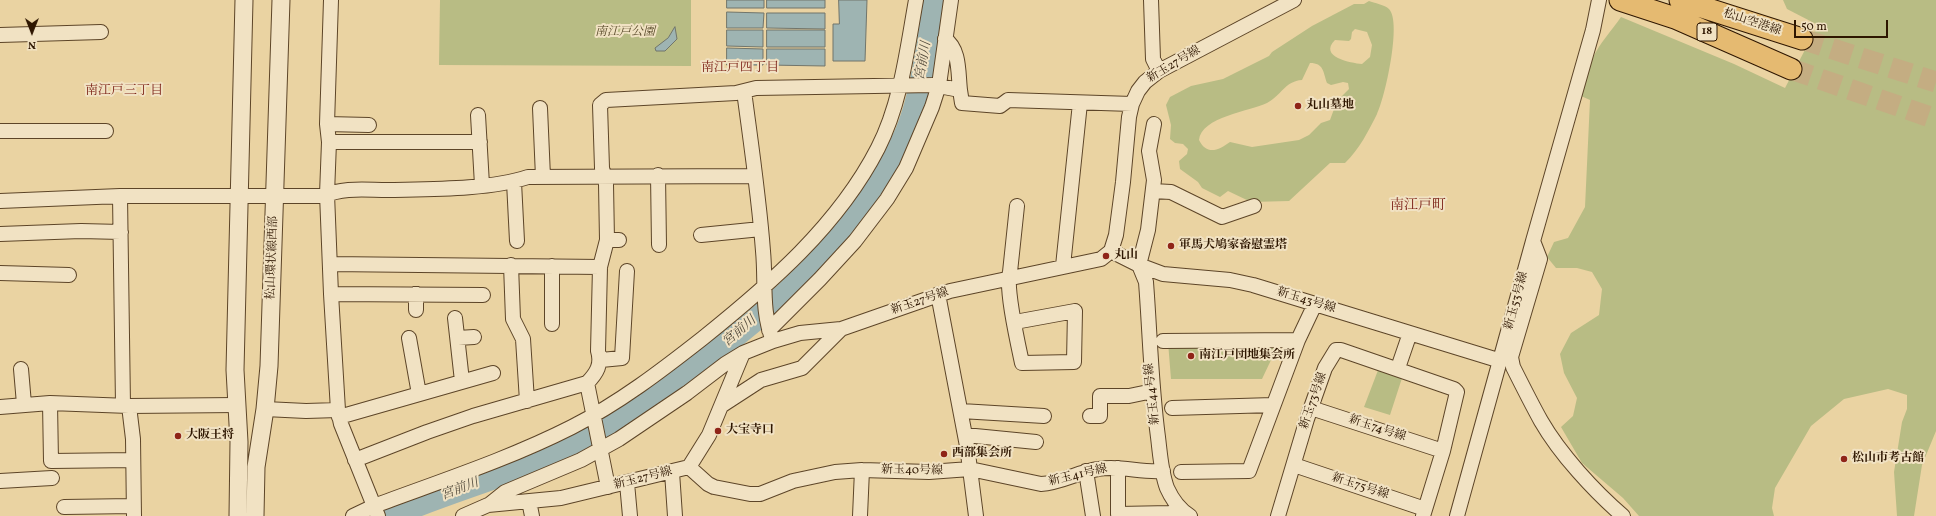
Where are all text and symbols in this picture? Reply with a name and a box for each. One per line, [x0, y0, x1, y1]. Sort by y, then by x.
street label: 松山空港線 [1721, 7, 1783, 39]
north arrow [12, 12, 52, 52]
scale bar [1796, 12, 1890, 38]
text: 50 m [1801, 19, 1827, 35]
road number: 18 [1697, 23, 1717, 41]
park label: 南江戸公園 [595, 26, 655, 40]
text: N [28, 37, 36, 52]
water label: 宮前川 [913, 40, 935, 82]
street label: 新玉27号線 [1145, 43, 1203, 87]
district label: 南江戸四丁目 [701, 61, 779, 77]
district label: 南江戸三丁目 [85, 84, 163, 100]
place label: 丸山墓地 [1306, 99, 1354, 113]
marker: 丸山墓地 [1293, 101, 1303, 111]
district label: 南江戸町 [1390, 198, 1446, 214]
street label: 松山環状線西部 [264, 216, 282, 300]
place label: 軍馬犬鳩家畜慰霊塔 [1179, 239, 1287, 253]
marker: 軍馬犬鳩家畜慰霊塔 [1166, 241, 1176, 251]
place label: 丸山 [1114, 249, 1138, 263]
marker: 丸山 [1101, 251, 1111, 261]
street label: 新玉53号線 [1502, 270, 1532, 332]
street label: 新玉27号線 [889, 285, 951, 319]
street label: 新玉43号線 [1275, 285, 1337, 317]
water label: 宮前川 [720, 313, 760, 351]
place label: 南江戸団地集会所 [1199, 349, 1295, 363]
marker: 南江戸団地集会所 [1186, 351, 1196, 361]
street label: 新玉44号線 [1143, 362, 1163, 426]
street label: 新玉73号線 [1297, 370, 1331, 432]
street label: 新玉74号線 [1346, 413, 1408, 445]
place label: 大宝寺口 [726, 424, 774, 438]
marker: 大宝寺口 [713, 426, 723, 436]
place label: 大阪王将 [186, 429, 234, 443]
marker: 大阪王将 [173, 431, 183, 441]
place label: 西部集会所 [952, 447, 1012, 461]
marker: 西部集会所 [939, 449, 949, 459]
place label: 松山市考古館 [1852, 452, 1924, 466]
marker: 松山市考古館 [1839, 454, 1849, 464]
street label: 新玉41号線 [1047, 462, 1109, 490]
street label: 新玉40号線 [881, 463, 943, 479]
street label: 新玉27号線 [612, 465, 674, 493]
street label: 新玉75号線 [1329, 471, 1391, 503]
water label: 宮前川 [439, 476, 481, 504]

